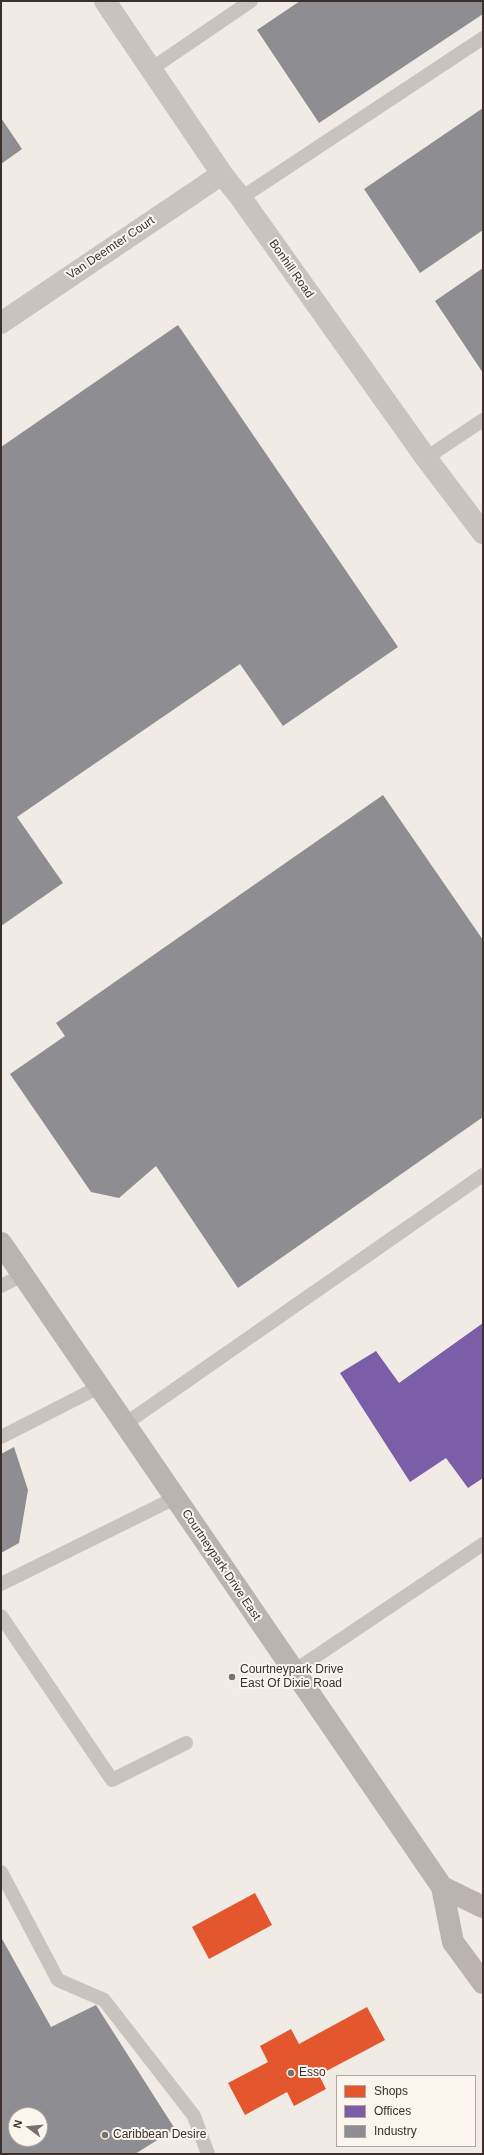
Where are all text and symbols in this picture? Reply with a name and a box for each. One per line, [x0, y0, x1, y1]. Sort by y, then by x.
street label: Van Deemter Court [64, 213, 158, 283]
street label: Bonhill Road [266, 237, 316, 301]
street label: Courtneypark Drive East [178, 1507, 264, 1623]
place label: Courtneypark Drive East Of Dixie Road [240, 1663, 343, 1691]
marker: Courtneypark Drive East Of Dixie Road [227, 1672, 237, 1682]
place label: Esso [299, 2066, 326, 2080]
marker: Esso [286, 2068, 296, 2078]
legend [336, 2075, 476, 2147]
text: Shops [374, 2084, 408, 2098]
text: Offices [374, 2104, 411, 2118]
north arrow [8, 2107, 48, 2147]
text: N [11, 2118, 24, 2129]
text: Industry [374, 2124, 417, 2138]
place label: Caribbean Desire [113, 2128, 206, 2142]
marker: Caribbean Desire [100, 2130, 110, 2140]

